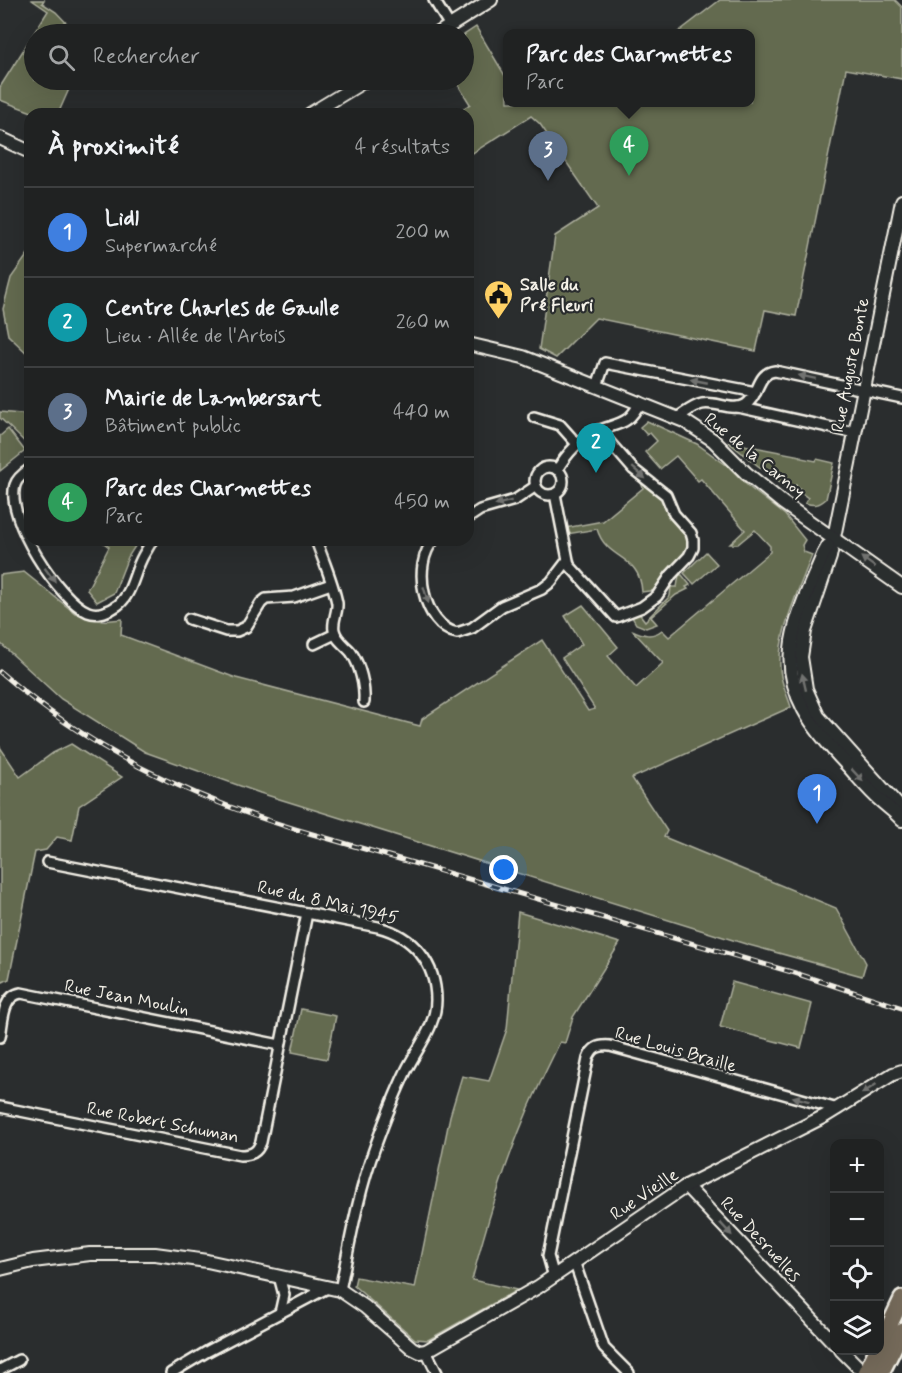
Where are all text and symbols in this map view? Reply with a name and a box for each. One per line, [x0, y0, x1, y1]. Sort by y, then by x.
search box [24, 24, 474, 90]
popup [503, 29, 755, 107]
icon: search [45, 41, 78, 74]
text: Parc des Charmettes [526, 41, 732, 69]
text: Rechercher [93, 43, 200, 71]
text: Parc [526, 69, 564, 96]
pin: 4 [610, 126, 648, 176]
text: À proximité [48, 130, 179, 164]
pin: 3 [528, 132, 568, 181]
text: 4 résultats [355, 134, 450, 161]
text: Lidl [105, 205, 139, 233]
text: 1 [63, 219, 72, 246]
text: 200 m [395, 219, 450, 246]
text: Supermarché [105, 233, 217, 260]
place label: Salle du Pré Fleuri [520, 273, 593, 318]
public building icon: Salle du Pré Fleuri [483, 278, 515, 320]
text: Centre Charles de Gaulle [105, 295, 339, 323]
street label: Rue Auguste Bonte [826, 296, 876, 435]
text: 2 [63, 309, 72, 336]
text: 260 m [396, 309, 450, 336]
text: Lieu · Allée de l'Artois [105, 323, 286, 350]
one-way arrow [797, 372, 816, 381]
one-way arrow [689, 376, 708, 385]
text: Mairie de Lambersart [105, 385, 321, 413]
text: 3 [63, 399, 72, 426]
text: 440 m [393, 399, 450, 426]
street label: Rue de la Carnoy [699, 407, 810, 504]
text: Bâtiment public [105, 413, 241, 440]
pin: 2 [576, 424, 616, 473]
one-way arrow [631, 466, 646, 479]
text: Parc des Charmettes [105, 475, 311, 503]
text: 4 [62, 489, 73, 516]
text: 450 m [394, 489, 450, 516]
one-way arrow [494, 499, 512, 509]
text: Parc [105, 503, 143, 530]
one-way arrow [860, 556, 875, 568]
one-way arrow [44, 566, 56, 582]
one-way arrow [421, 586, 431, 604]
one-way arrow [799, 672, 808, 691]
one-way arrow [849, 768, 863, 782]
pin: 1 [798, 774, 836, 824]
your location [489, 855, 518, 884]
street label: Rue du 8 Mai 1945 [255, 875, 401, 931]
street label: Rue Jean Moulin [63, 974, 191, 1022]
street label: Rue Louis Braille [612, 1021, 739, 1079]
one-way arrow [861, 1083, 877, 1094]
one-way arrow [791, 1094, 809, 1103]
street label: Rue Robert Schuman [85, 1096, 241, 1150]
map controls [830, 1139, 884, 1355]
button: + [830, 1139, 884, 1193]
street label: Rue Vieille [606, 1163, 684, 1226]
street label: Rue Desruelles [714, 1192, 806, 1288]
button: − [830, 1193, 884, 1247]
one-way arrow [719, 1221, 733, 1236]
button: locate [830, 1247, 884, 1301]
button: layers [830, 1301, 884, 1355]

